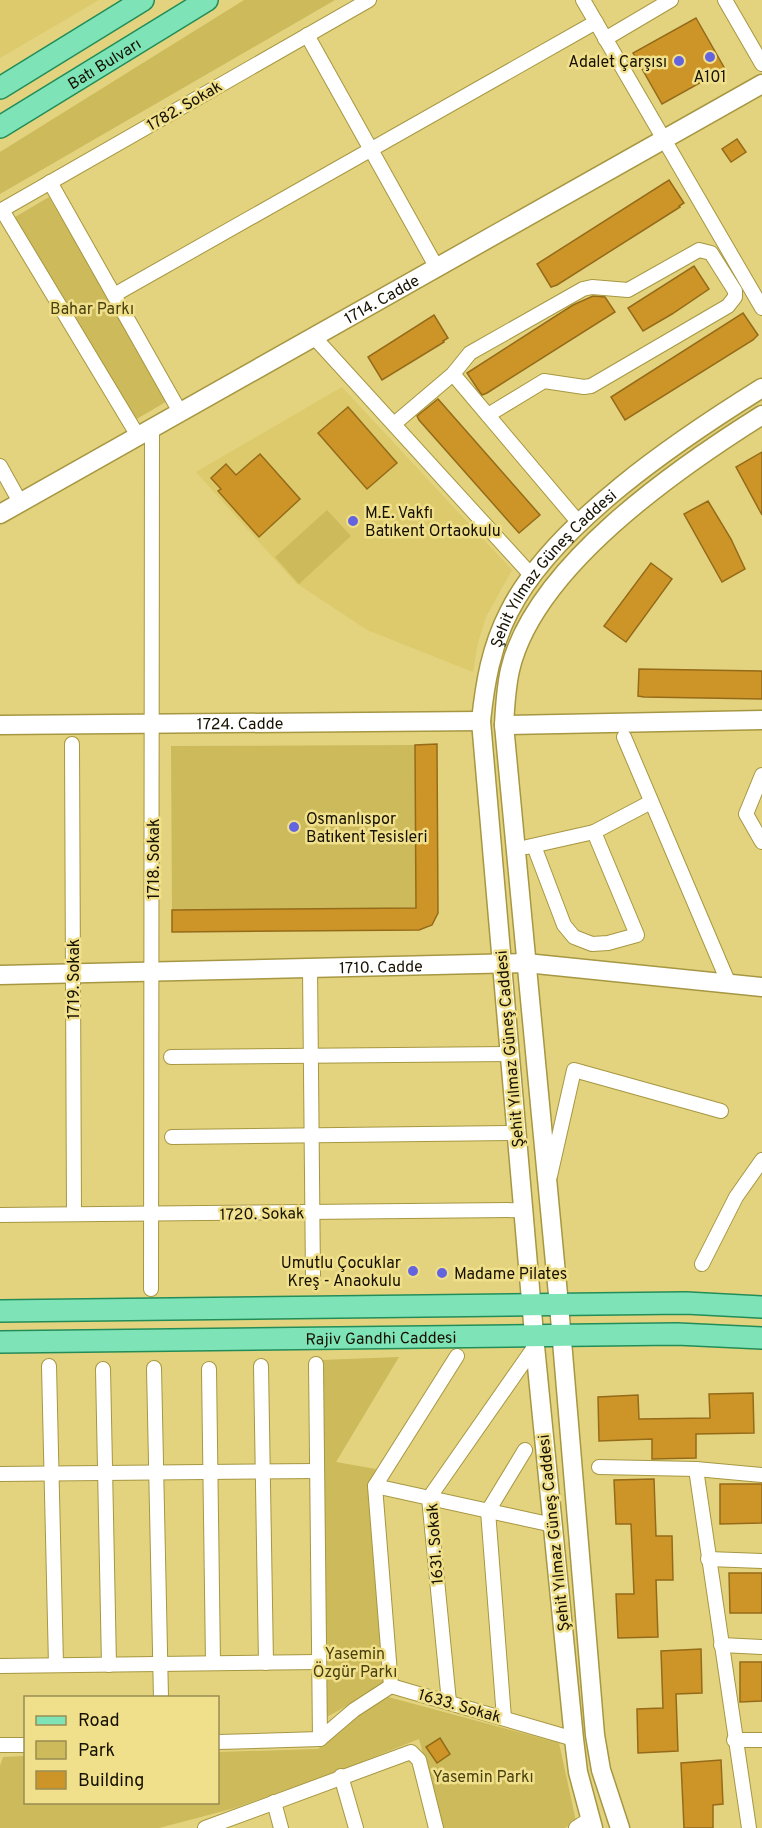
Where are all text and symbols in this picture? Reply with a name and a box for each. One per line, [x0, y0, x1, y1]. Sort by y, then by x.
street label: Batı Bulvarı [65, 35, 145, 95]
marker: A101 [703, 50, 717, 64]
place label: Adalet Çarşısı [568, 53, 667, 73]
marker: Adalet Çarşısı [672, 54, 686, 68]
place label: A101 [694, 68, 726, 88]
street label: 1782. Sokak [144, 77, 226, 136]
street label: 1714. Cadde [341, 271, 424, 330]
park label: Bahar Parkı [50, 300, 134, 320]
street label: Şehit Yılmaz Güneş Caddesi [487, 486, 622, 651]
place label: M.E. Vakfı Batıkent Ortaokulu [365, 504, 501, 542]
marker: M.E. Vakfı Batıkent Ortaokulu [346, 514, 360, 528]
street label: 1724. Cadde [197, 715, 283, 735]
place label: Osmanlıspor Batıkent Tesisleri [306, 810, 428, 848]
street label: 1718. Sokak [145, 819, 165, 899]
marker: Osmanlıspor Batıkent Tesisleri [287, 820, 301, 834]
street label: 1719. Sokak [65, 939, 85, 1019]
street label: Şehit Yılmaz Güneş Caddesi [492, 949, 530, 1148]
street label: 1710. Cadde [339, 957, 423, 979]
street label: 1720. Sokak [220, 1204, 305, 1226]
place label: Umutlu Çocuklar Kreş - Anaokulu [281, 1254, 401, 1292]
marker: Umutlu Çocuklar Kreş - Anaokulu [406, 1264, 420, 1278]
place label: Madame Pilates [454, 1265, 567, 1285]
marker: Madame Pilates [435, 1266, 449, 1280]
street label: Rajiv Gandhi Caddesi [305, 1329, 457, 1350]
street label: Şehit Yılmaz Güneş Caddesi [535, 1433, 575, 1632]
street label: 1631. Sokak [423, 1502, 449, 1585]
park label: Yasemin Özgür Parkı [313, 1645, 397, 1683]
street label: 1633. Sokak [416, 1686, 503, 1728]
legend [24, 1696, 219, 1804]
text: Road [78, 1710, 120, 1733]
text: Park [78, 1740, 115, 1763]
park label: Yasemin Parkı [432, 1768, 534, 1788]
text: Building [78, 1770, 144, 1793]

